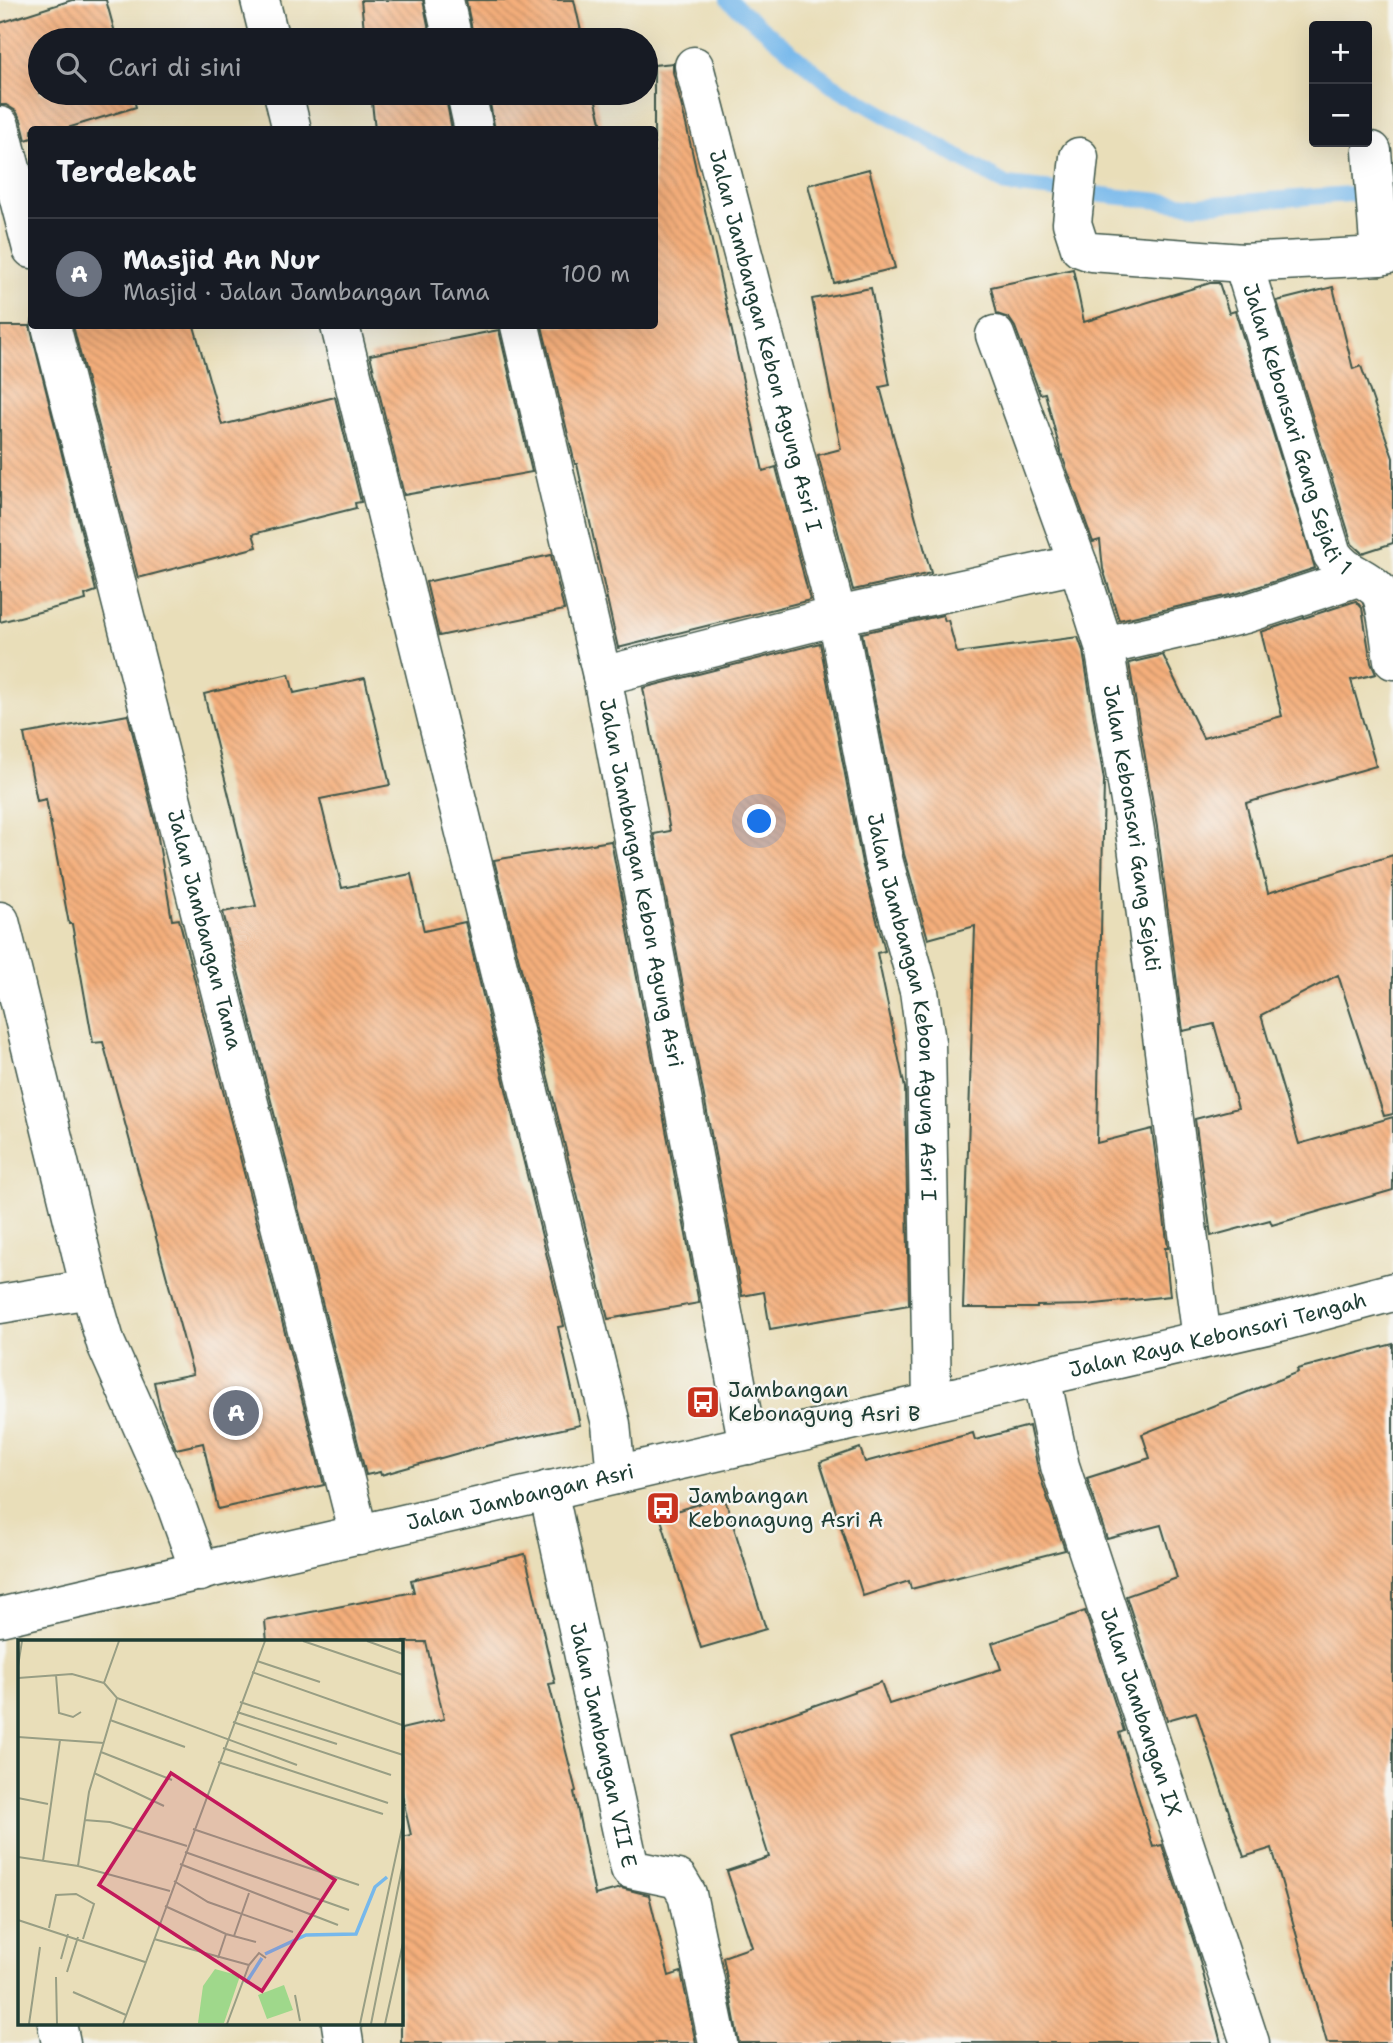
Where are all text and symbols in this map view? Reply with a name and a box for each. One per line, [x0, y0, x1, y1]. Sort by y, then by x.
map controls [1309, 21, 1372, 147]
button: + [1309, 21, 1372, 84]
search box [28, 28, 658, 105]
icon: search [52, 48, 90, 86]
text: Cari di sini [108, 49, 242, 84]
button: − [1309, 84, 1372, 147]
street label: Jalan Jambangan Kebon Agung Asri I [702, 147, 829, 535]
text: Terdekat [56, 151, 196, 192]
text: Masjid An Nur [123, 242, 320, 277]
text: A [70, 259, 88, 289]
text: 100 m [561, 259, 630, 289]
text: Masjid · Jalan Jambangan Tama [123, 277, 489, 307]
street label: Jalan Kebonsari Gang Sejati 1 [1236, 280, 1357, 582]
street label: Jalan Kebonsari Gang Sejati [1097, 683, 1167, 973]
street label: Jalan Jambangan Kebon Agung Asri [593, 696, 690, 1070]
your location [742, 804, 776, 838]
street label: Jalan Jambangan Tama [161, 807, 249, 1053]
street label: Jalan Jambangan Kebon Agung Asri I [861, 811, 943, 1201]
street label: Jalan Raya Kebonsari Tengah [1066, 1286, 1370, 1384]
place label: Jambangan Kebonagung Asri B [728, 1376, 920, 1428]
bus stop icon: Jambangan Kebonagung Asri B [684, 1383, 722, 1421]
pin: A [213, 1387, 259, 1439]
street label: Jalan Jambangan Asri [404, 1457, 637, 1537]
place label: Jambangan Kebonagung Asri A [688, 1482, 883, 1534]
bus stop icon: Jambangan Kebonagung Asri A [644, 1489, 682, 1527]
street label: Jalan Jambangan IX [1094, 1604, 1188, 1820]
street label: Jalan Jambangan VII E [563, 1620, 643, 1870]
inset map [18, 1640, 402, 2025]

